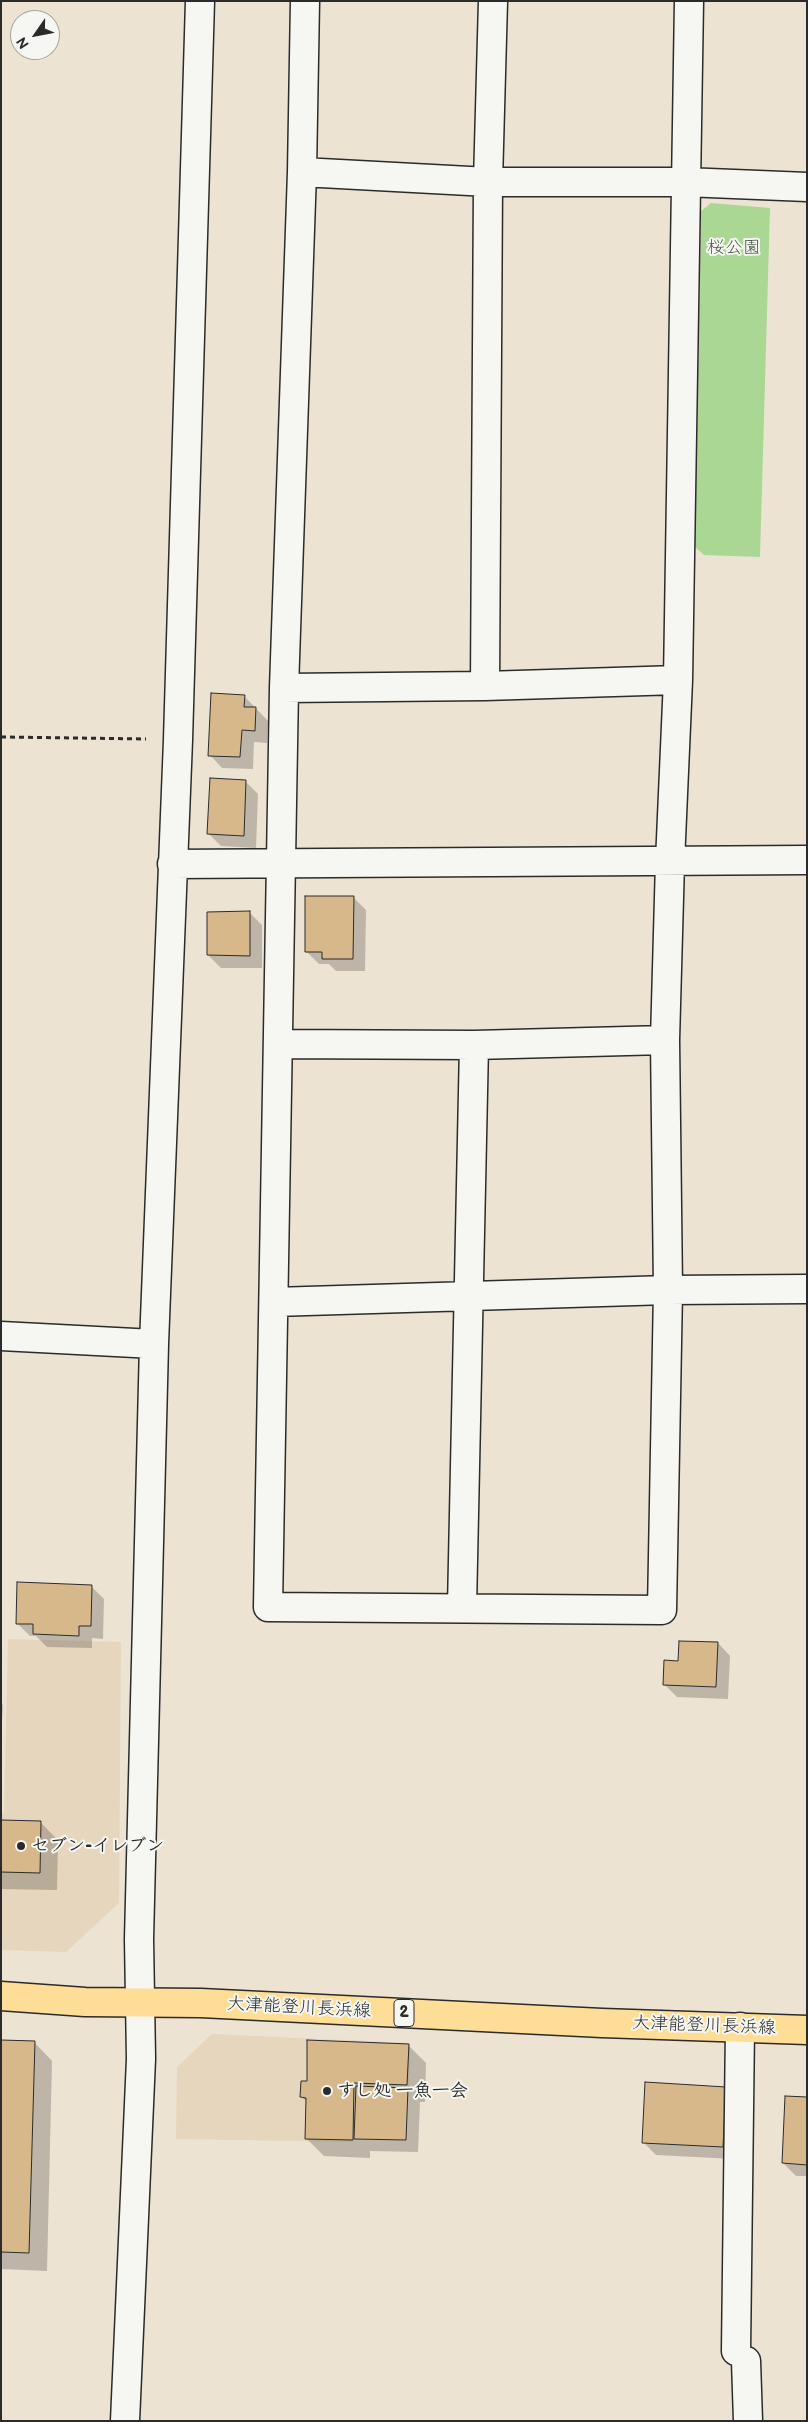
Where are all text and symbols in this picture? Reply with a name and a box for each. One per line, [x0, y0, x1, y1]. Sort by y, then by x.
north arrow [10, 10, 60, 60]
text: N [13, 34, 33, 52]
park label: 桜公園 [707, 237, 761, 259]
place label: セブン-イレブン [31, 1835, 164, 1857]
marker: セブン-イレブン [15, 1840, 27, 1852]
street label: 大津能登川長浜線 [227, 1993, 371, 2023]
road number: 2 [394, 2000, 414, 2026]
street label: 大津能登川長浜線 [632, 2013, 776, 2039]
place label: すし処 一魚一会 [337, 2080, 468, 2102]
marker: すし処 一魚一会 [321, 2085, 333, 2097]

